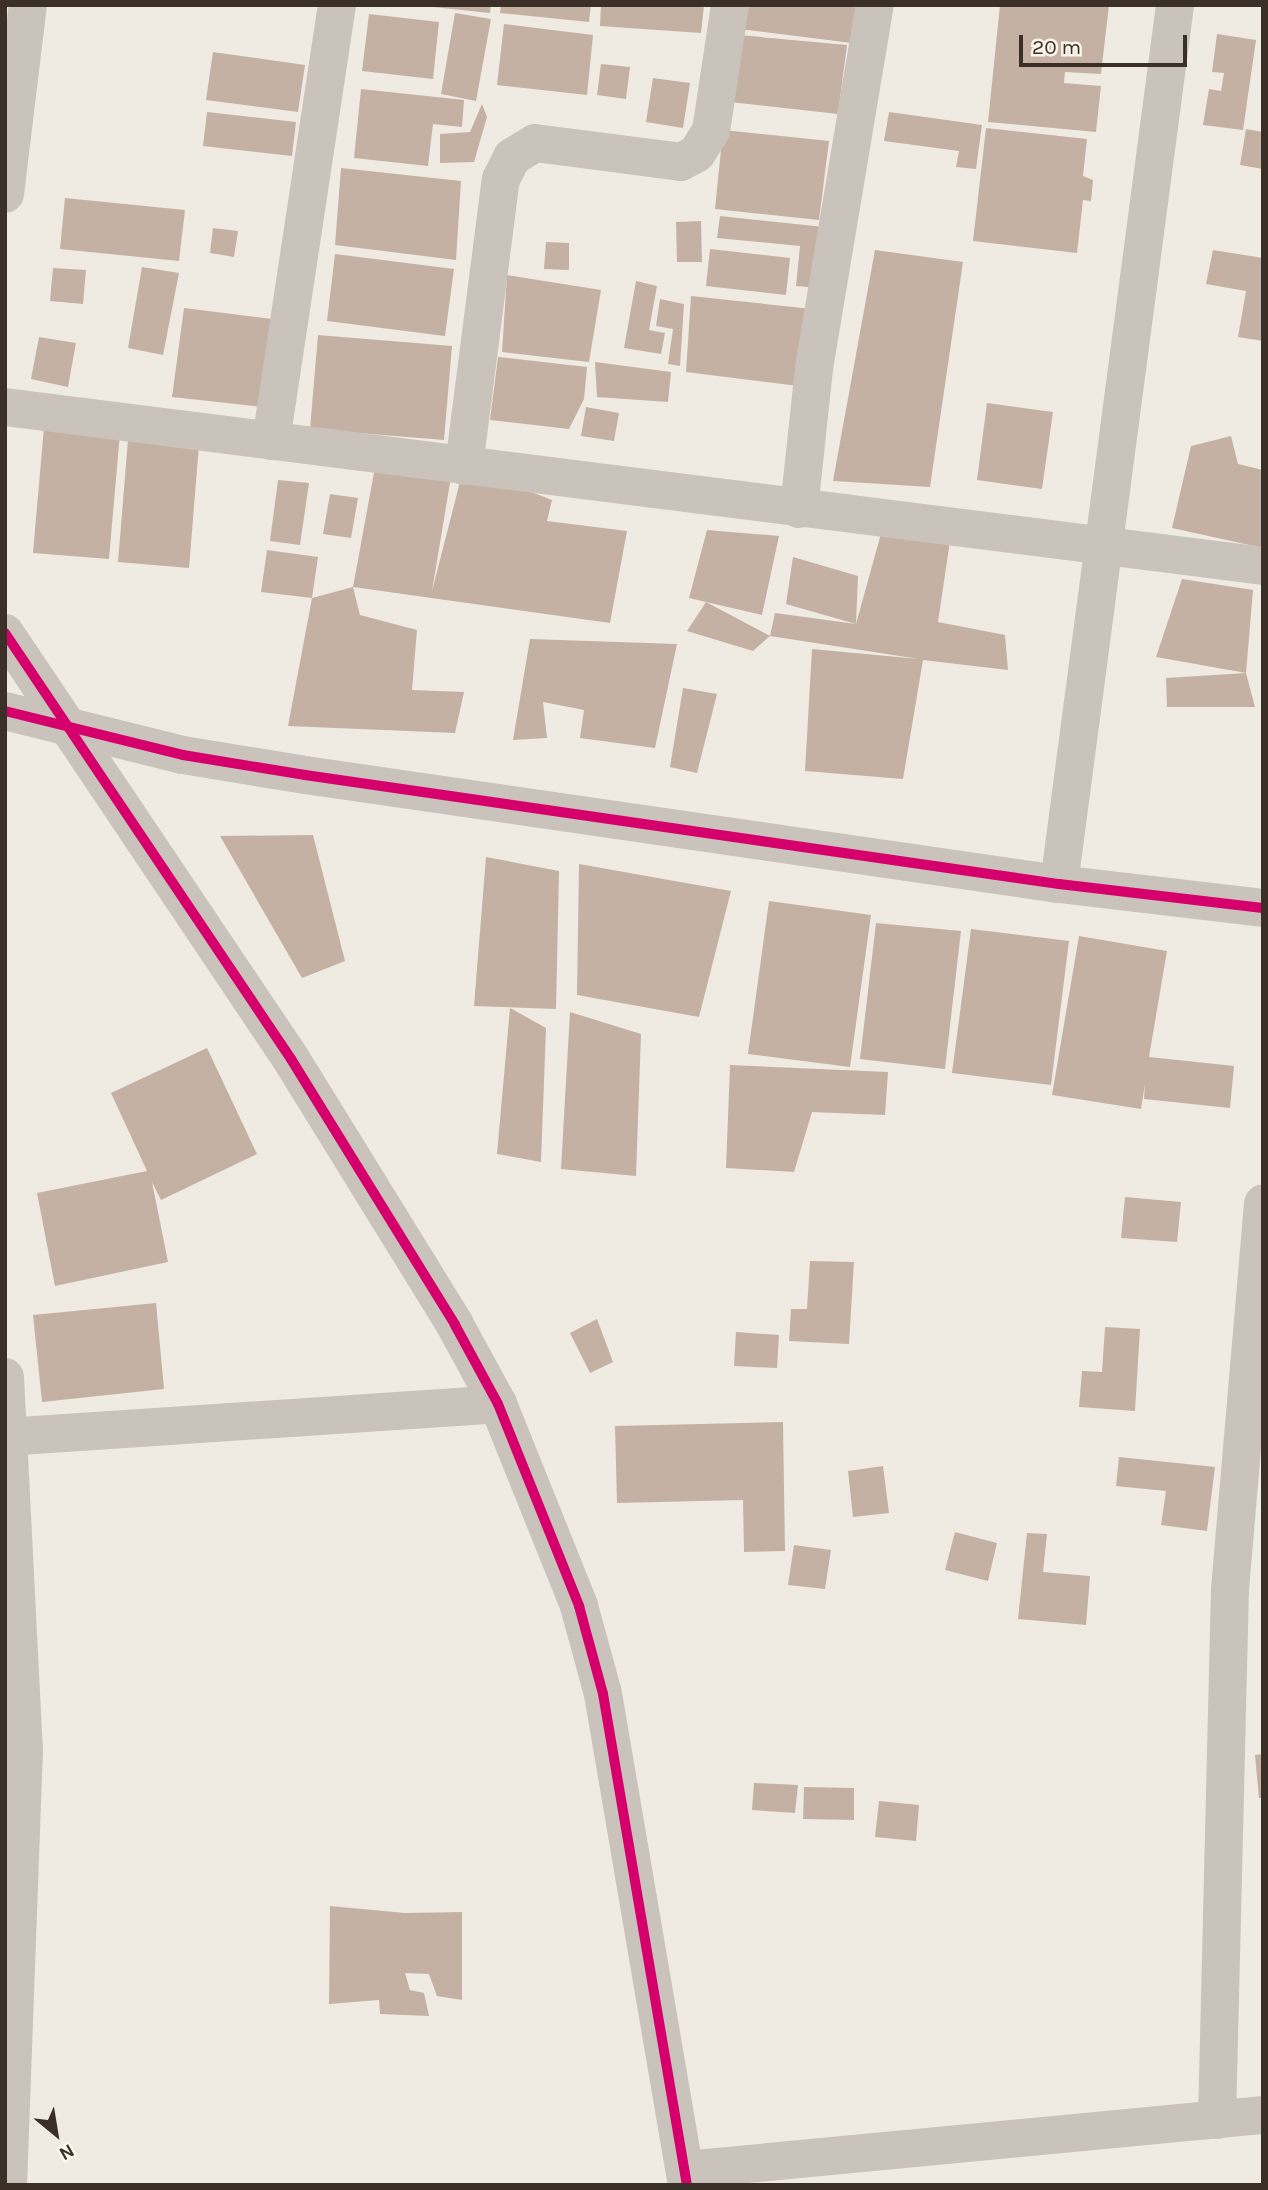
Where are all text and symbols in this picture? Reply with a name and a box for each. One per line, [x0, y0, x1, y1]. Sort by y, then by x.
scale bar [1023, 21, 1191, 65]
text: 20 m [1032, 35, 1081, 59]
north arrow [21, 2099, 91, 2169]
text: N [55, 2139, 78, 2165]

